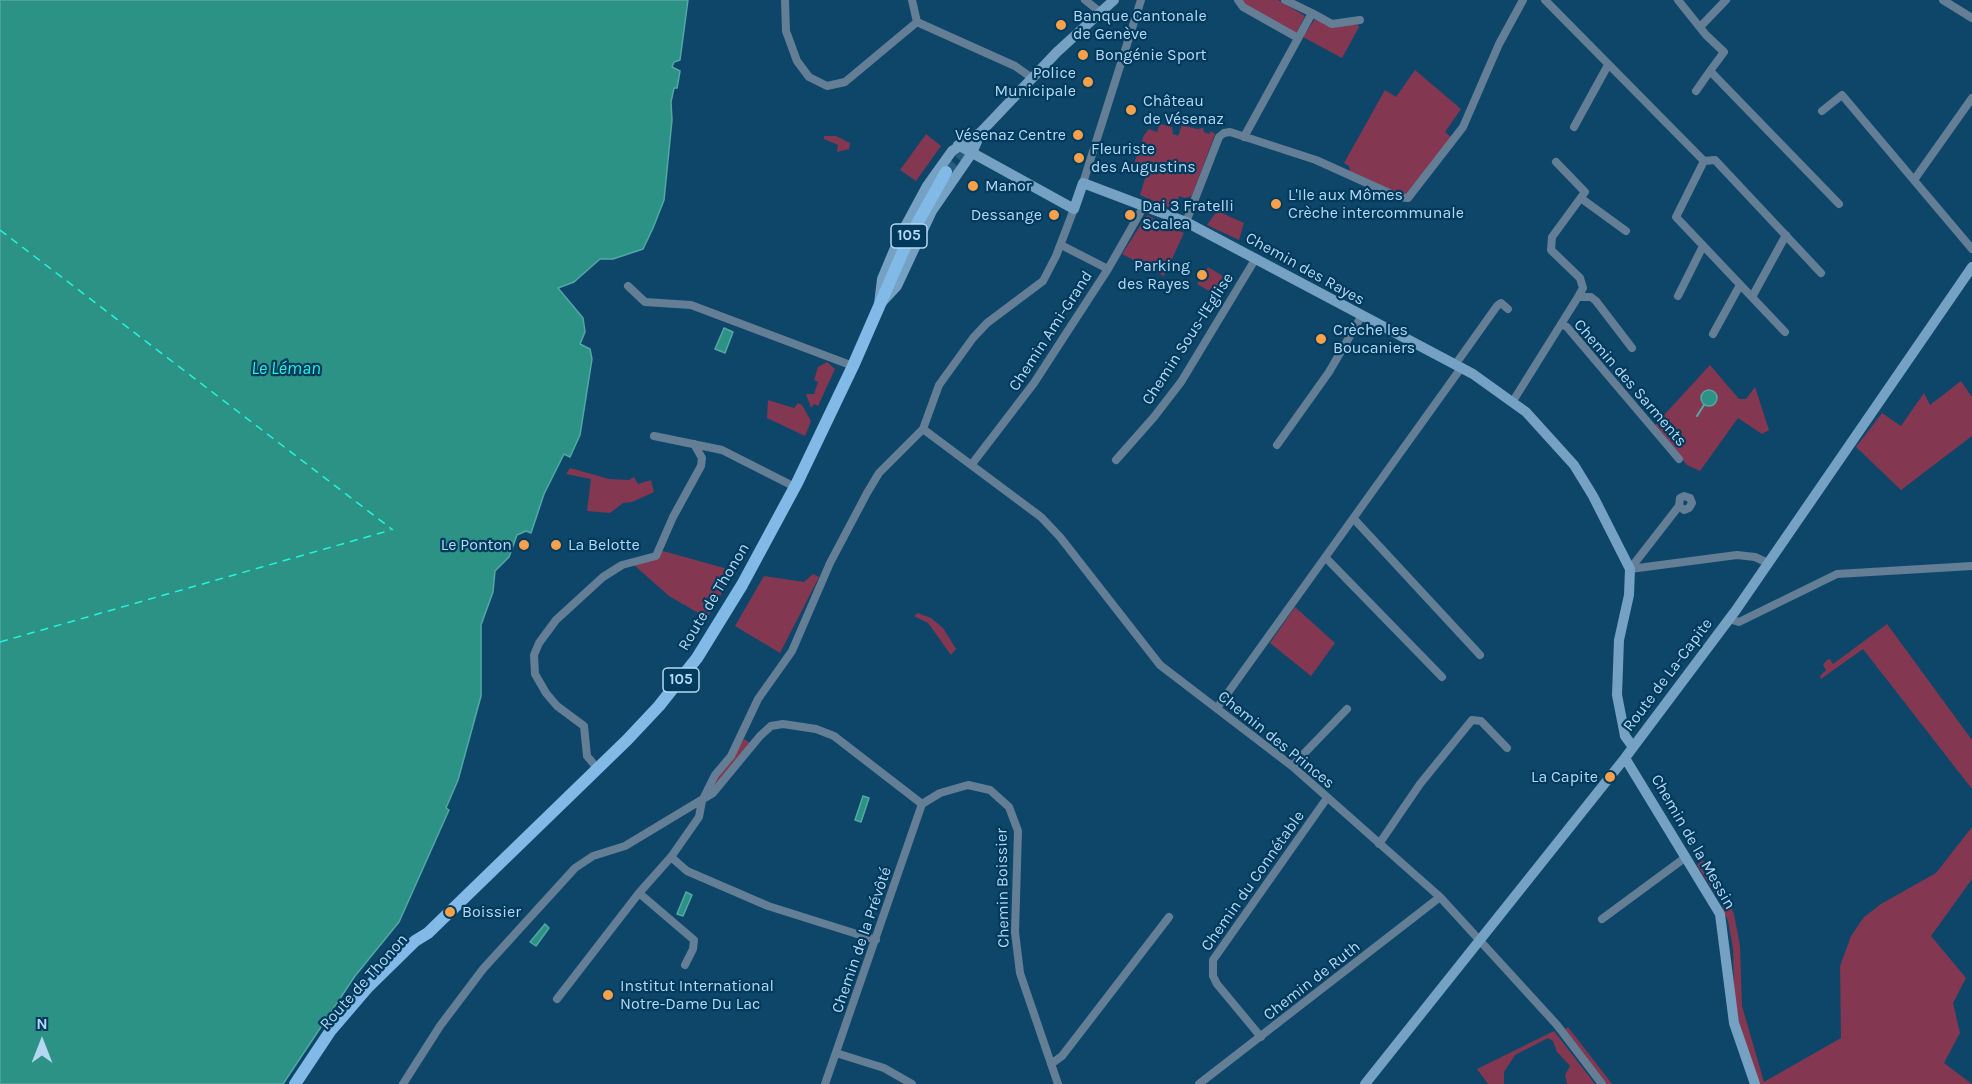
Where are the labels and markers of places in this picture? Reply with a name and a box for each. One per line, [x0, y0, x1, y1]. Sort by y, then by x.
place label: Banque Cantonale de Genève [1073, 6, 1207, 44]
marker: Banque Cantonale de Genève [1054, 18, 1068, 32]
place label: Bongénie Sport [1095, 45, 1207, 65]
marker: Bongénie Sport [1076, 48, 1090, 62]
place label: Police Municipale [994, 63, 1076, 101]
marker: Police Municipale [1081, 75, 1095, 89]
place label: Château de Vésenaz [1143, 91, 1224, 129]
marker: Château de Vésenaz [1124, 103, 1138, 117]
place label: Vésenaz Centre [955, 125, 1066, 145]
marker: Vésenaz Centre [1071, 128, 1085, 142]
place label: Fleuriste des Augustins [1091, 139, 1196, 177]
marker: Fleuriste des Augustins [1072, 151, 1086, 165]
place label: Manor [985, 176, 1032, 196]
marker: Manor [966, 179, 980, 193]
place label: L'Ile aux Mômes Crèche intercommunale [1288, 185, 1464, 223]
place label: Dai 3 Fratelli Scalea [1142, 196, 1234, 234]
marker: L'Ile aux Mômes Crèche intercommunale [1269, 197, 1283, 211]
place label: Dessange [971, 205, 1042, 225]
marker: Dessange [1047, 208, 1061, 222]
marker: Dai 3 Fratelli Scalea [1123, 208, 1137, 222]
place label: Parking des Rayes [1117, 256, 1190, 294]
marker: Parking des Rayes [1195, 268, 1209, 282]
place label: Crèche les Boucaniers [1333, 320, 1415, 358]
marker: Crèche les Boucaniers [1314, 332, 1328, 346]
place label: Le Ponton [441, 535, 512, 555]
place label: La Belotte [568, 535, 640, 555]
marker: Le Ponton [517, 538, 531, 552]
marker: La Belotte [549, 538, 563, 552]
place label: La Capite [1531, 767, 1598, 787]
marker: La Capite [1603, 770, 1617, 784]
place label: Boissier [462, 902, 521, 922]
marker: Boissier [443, 905, 457, 919]
place label: Institut International Notre-Dame Du Lac [620, 976, 774, 1014]
marker: Institut International Notre-Dame Du Lac [601, 988, 615, 1002]

